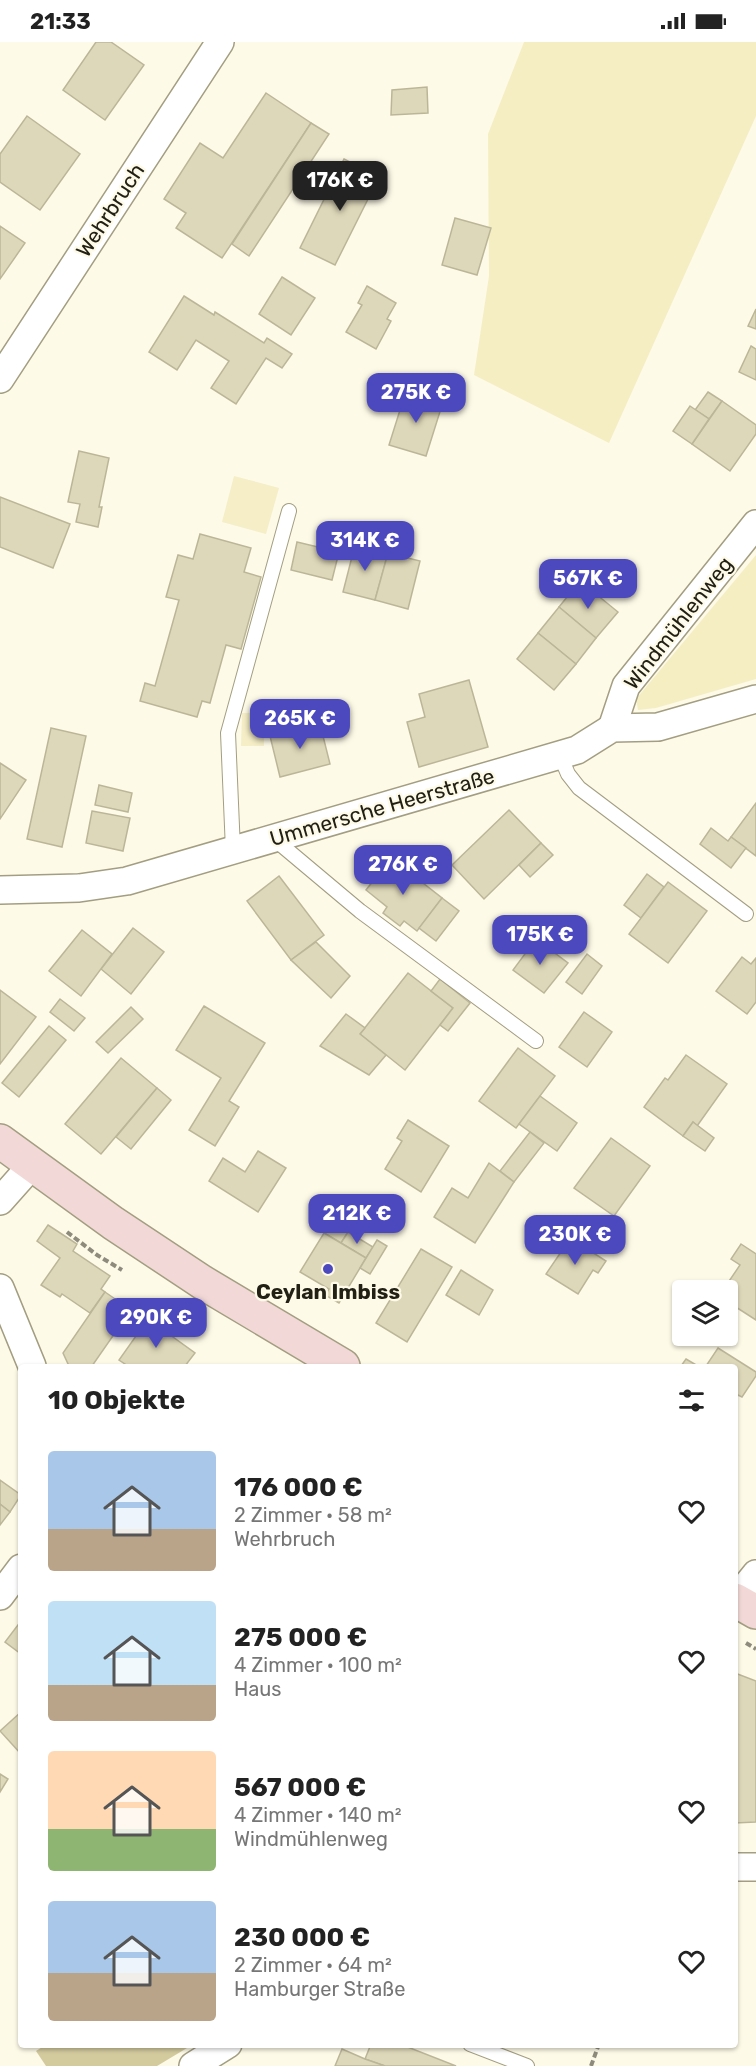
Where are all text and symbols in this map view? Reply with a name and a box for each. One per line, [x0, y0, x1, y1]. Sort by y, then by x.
text: 21:33 [30, 8, 91, 35]
street label: Wehrbruch [71, 159, 149, 261]
pin: 176K € [291, 161, 389, 212]
text: 176K € [306, 168, 374, 192]
pin: 275K € [367, 373, 465, 424]
text: 275K € [381, 380, 451, 404]
pin: 314K € [316, 521, 414, 572]
text: 314K € [330, 528, 400, 552]
street label: Windmühlenweg [618, 552, 738, 694]
pin: 567K € [539, 559, 637, 610]
text: 567K € [553, 566, 623, 590]
pin: 265K € [251, 699, 349, 750]
text: 265K € [264, 706, 336, 730]
street label: Ummersche Heerstraße [267, 763, 497, 851]
pin: 276K € [354, 845, 452, 896]
text: 276K € [368, 852, 438, 876]
pin: 175K € [491, 915, 589, 966]
text: 175K € [506, 922, 574, 946]
pin: 212K € [308, 1194, 406, 1245]
text: 212K € [322, 1201, 392, 1225]
pin: 230K € [526, 1215, 624, 1266]
text: 230K € [539, 1222, 611, 1246]
marker: Ceylan Imbiss [321, 1262, 335, 1276]
place label: Ceylan Imbiss [256, 1279, 400, 1304]
map controls [672, 1280, 738, 1346]
button: layers [672, 1280, 738, 1346]
pin: 290K € [107, 1298, 205, 1349]
text: 290K € [120, 1305, 192, 1329]
icon: filters [675, 1384, 708, 1417]
text: 10 Objekte [48, 1385, 185, 1416]
text: 176 000 € [234, 1472, 363, 1503]
icon: home [96, 1475, 168, 1547]
icon: heart [675, 1495, 708, 1528]
text: 2 Zimmer · 58 m² [234, 1503, 392, 1527]
text: Wehrbruch [234, 1527, 335, 1551]
text: 275 000 € [234, 1622, 367, 1653]
icon: home [96, 1625, 168, 1697]
icon: heart [675, 1645, 708, 1678]
text: 4 Zimmer · 100 m² [234, 1653, 402, 1677]
text: Haus [234, 1677, 282, 1701]
text: 567 000 € [234, 1772, 366, 1803]
icon: home [96, 1775, 168, 1847]
icon: heart [675, 1795, 708, 1828]
text: 4 Zimmer · 140 m² [234, 1803, 402, 1827]
text: Windmühlenweg [234, 1827, 388, 1851]
text: 230 000 € [234, 1922, 370, 1953]
icon: home [96, 1925, 168, 1997]
icon: heart [675, 1945, 708, 1978]
text: 2 Zimmer · 64 m² [234, 1953, 392, 1977]
text: Hamburger Straße [234, 1977, 405, 2001]

